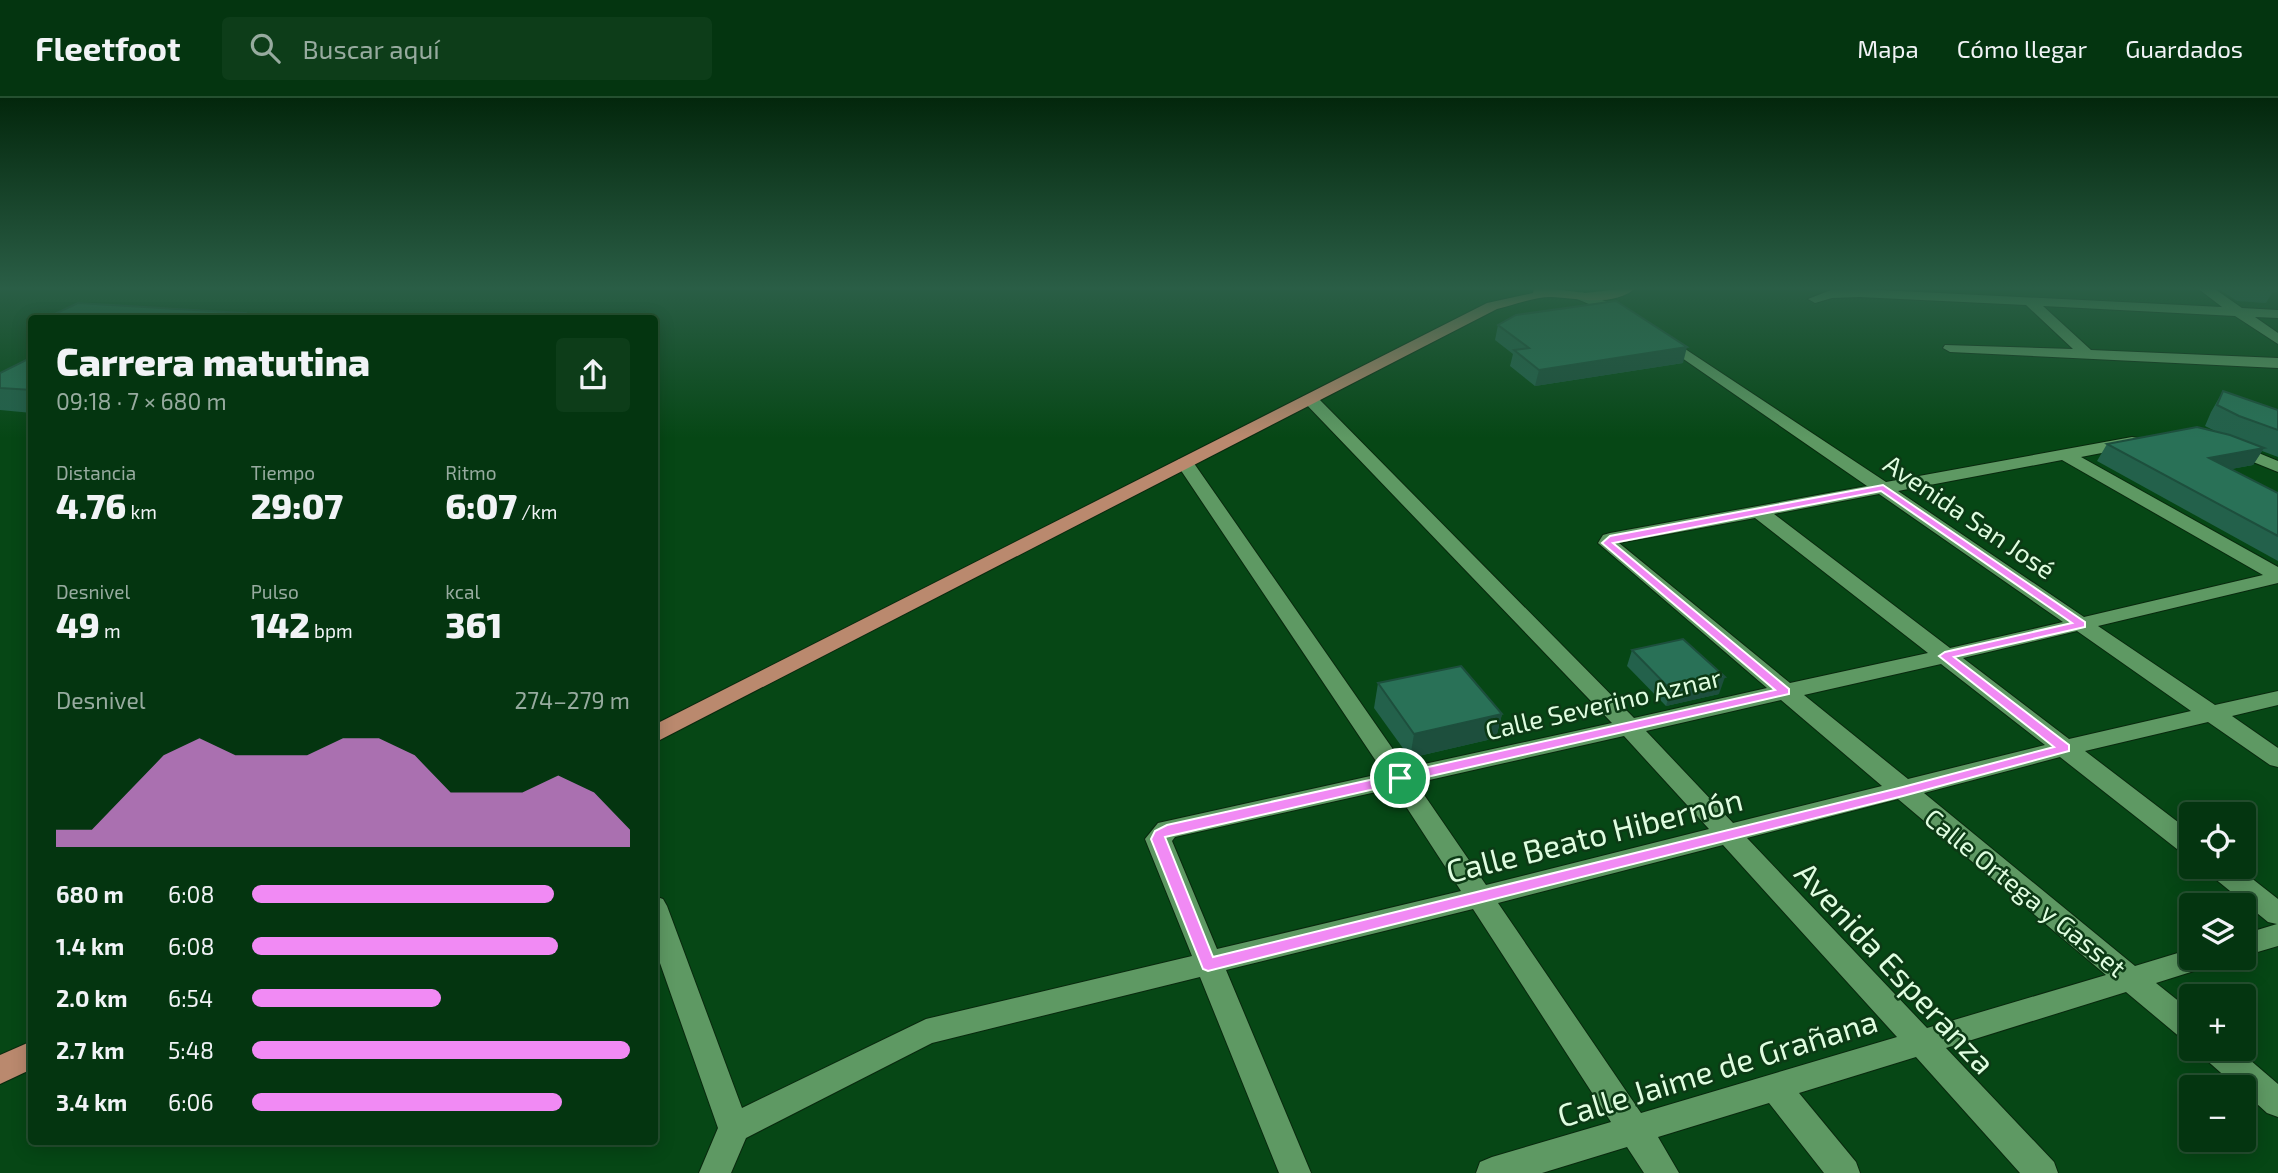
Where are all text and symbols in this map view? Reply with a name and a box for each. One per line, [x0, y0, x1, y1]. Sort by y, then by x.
search box [222, 17, 712, 80]
text: Fleetfoot [35, 28, 180, 68]
icon: search [246, 29, 284, 67]
text: Buscar aquí [302, 33, 440, 64]
text: Mapa [1857, 34, 1919, 63]
text: Cómo llegar [1957, 34, 2087, 63]
text: Guardados [2125, 34, 2243, 63]
text: Carrera matutina [56, 338, 370, 384]
button: share [556, 338, 630, 412]
text: 09:18 · 7 × 680 m [56, 387, 227, 415]
street label: Avenida San José [1879, 447, 2061, 585]
text: Distancia [56, 461, 136, 484]
text: Tiempo [251, 461, 315, 484]
text: Ritmo [445, 461, 496, 484]
text: 4.76 [56, 484, 126, 526]
text: 29:07 [251, 484, 343, 526]
text: 6:07 [445, 484, 517, 526]
text: km [126, 500, 157, 523]
text: /km [517, 500, 557, 523]
text: Desnivel [56, 580, 130, 603]
text: Pulso [251, 580, 299, 603]
text: kcal [445, 580, 480, 603]
text: 49 [56, 603, 100, 645]
text: 142 [251, 603, 310, 645]
text: 361 [445, 603, 502, 645]
text: m [100, 619, 121, 642]
text: bpm [310, 619, 353, 642]
street label: Calle Severino Aznar [1482, 661, 1724, 745]
text: Desnivel [56, 686, 146, 714]
text: 274–279 m [514, 686, 630, 714]
pin [1370, 748, 1430, 808]
icon: arrive [1381, 759, 1419, 797]
street label: Calle Beato Hibernón [1442, 779, 1746, 889]
street label: Calle Ortega y Gasset [1919, 801, 2133, 983]
map controls [2179, 802, 2256, 1152]
button: locate [2179, 802, 2256, 879]
street label: Avenida Esperanza [1788, 853, 2004, 1081]
text: 680 m [56, 880, 124, 908]
text: 6:08 [168, 880, 214, 908]
button: layers [2179, 893, 2256, 970]
text: 1.4 km [56, 932, 124, 960]
text: 6:08 [168, 932, 214, 960]
text: 2.0 km [56, 984, 128, 1012]
text: 6:54 [168, 984, 213, 1012]
button: + [2179, 984, 2256, 1061]
street label: Calle Jaime de Grañana [1552, 1000, 1882, 1134]
text: 2.7 km [56, 1036, 124, 1064]
text: 5:48 [168, 1036, 214, 1064]
button: − [2179, 1075, 2256, 1152]
text: 3.4 km [56, 1088, 127, 1116]
text: 6:06 [168, 1088, 214, 1116]

